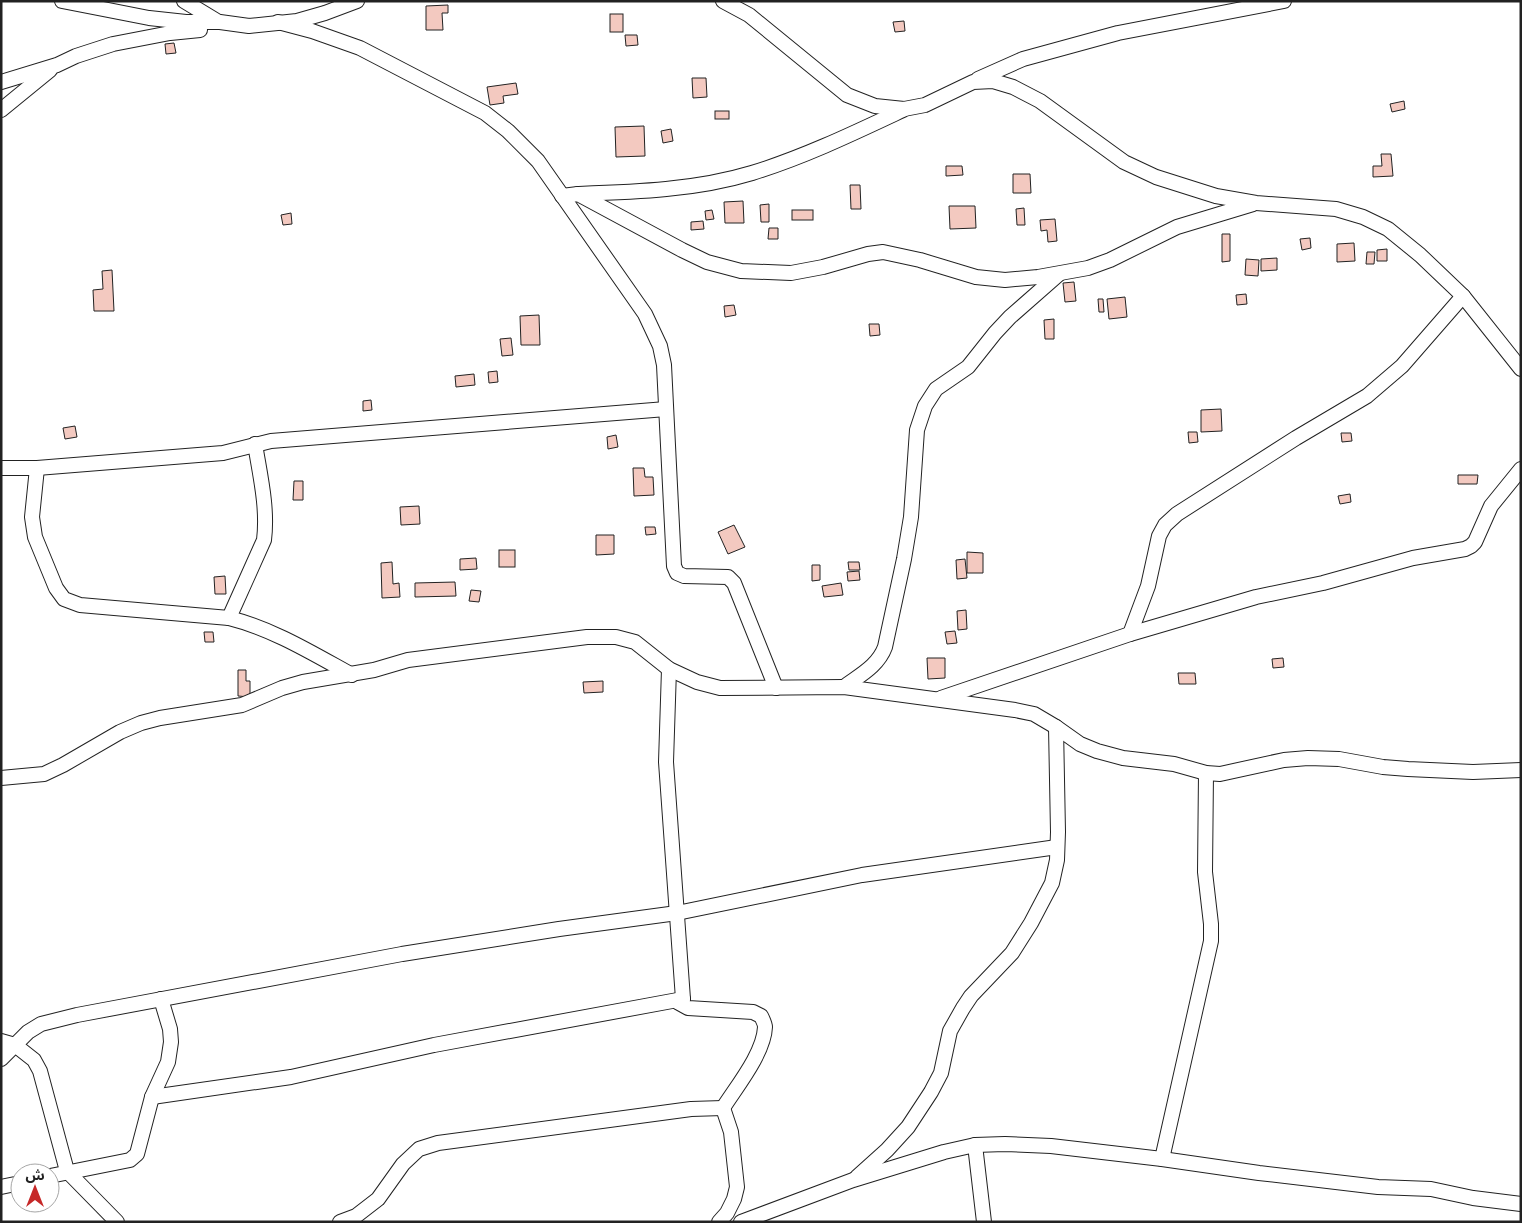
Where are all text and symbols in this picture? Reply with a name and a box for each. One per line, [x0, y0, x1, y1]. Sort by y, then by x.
north arrow [10, 1163, 60, 1213]
text: ش [25, 1166, 45, 1184]

